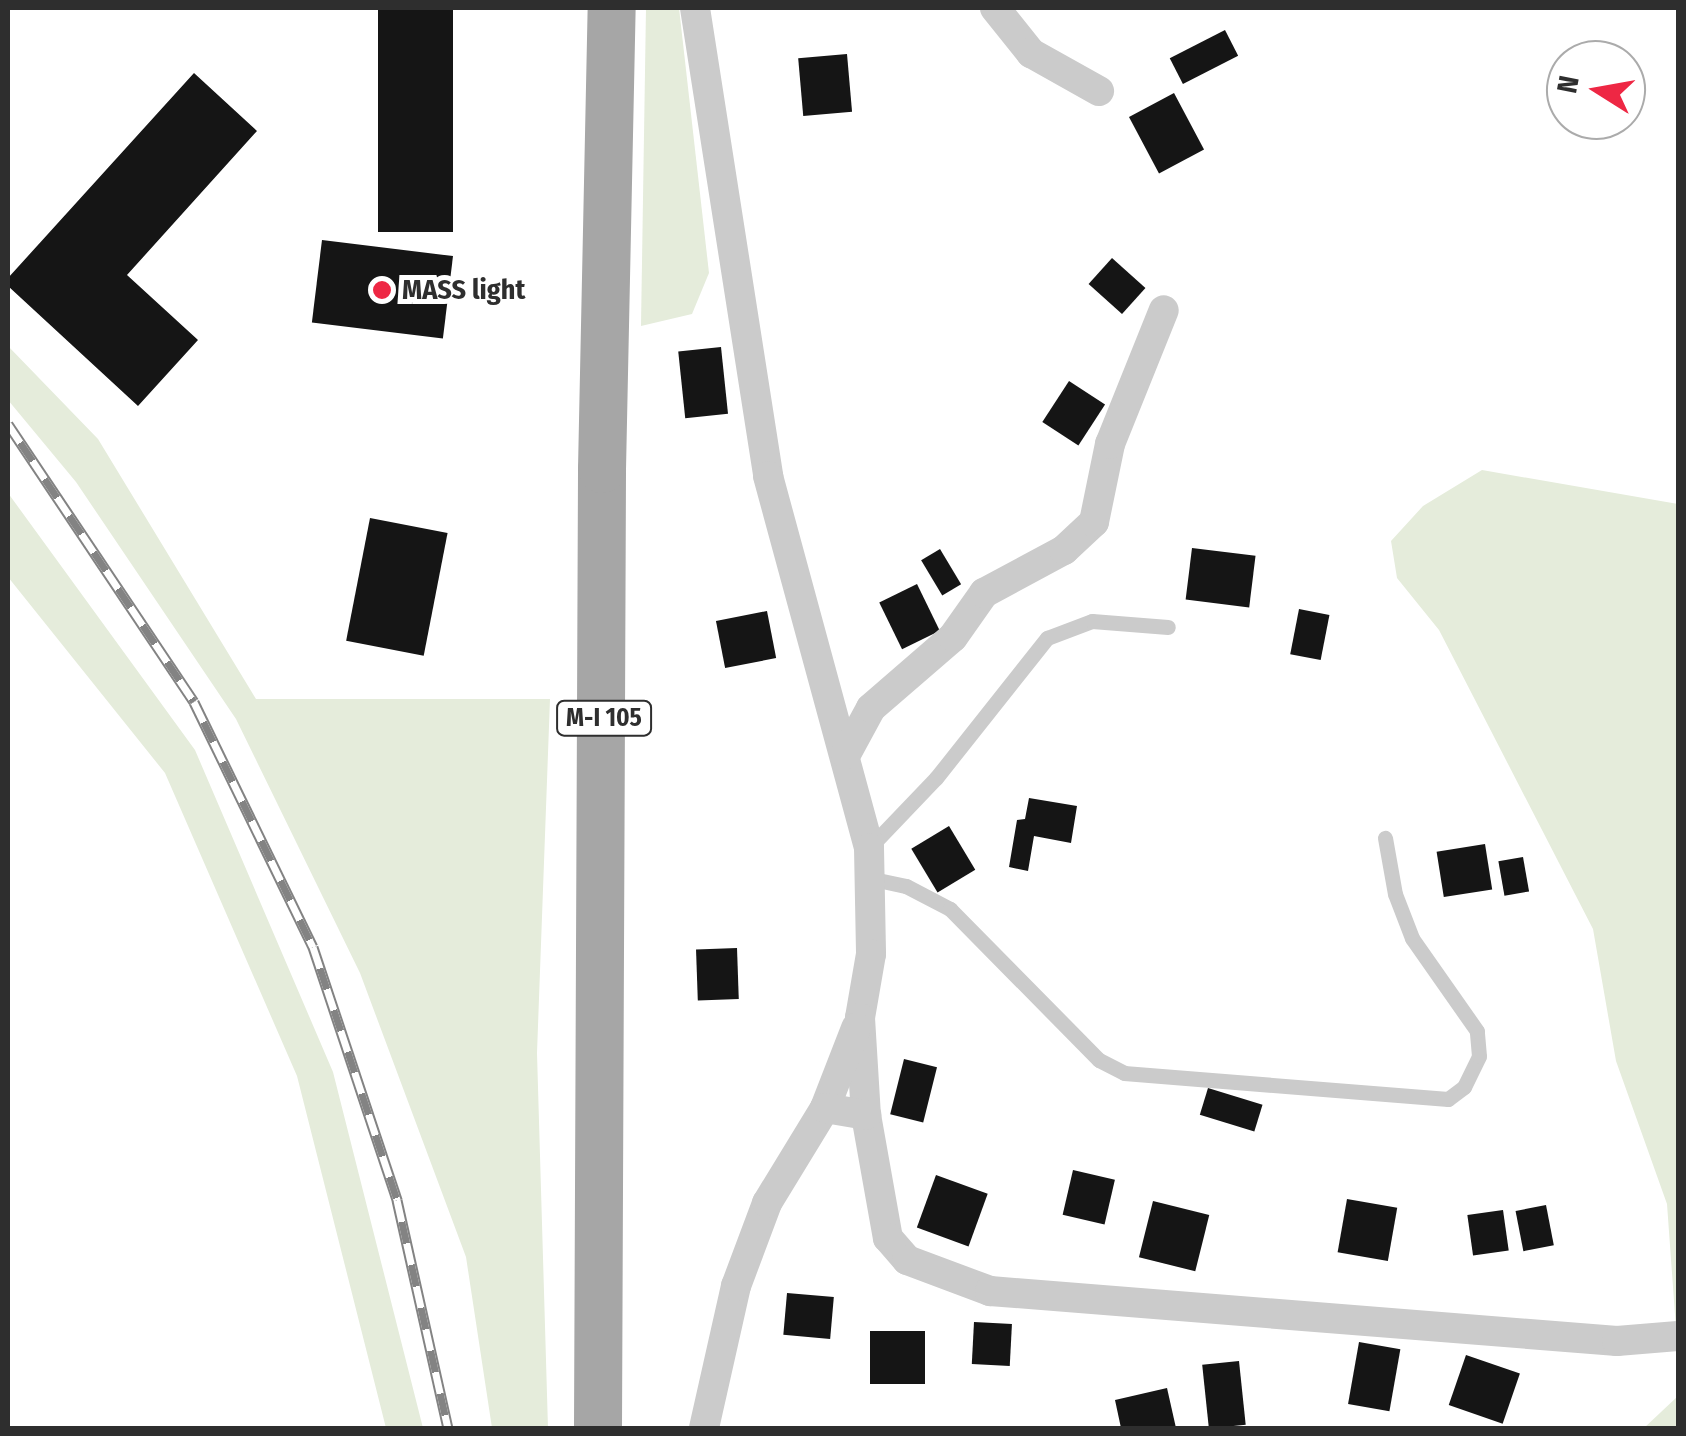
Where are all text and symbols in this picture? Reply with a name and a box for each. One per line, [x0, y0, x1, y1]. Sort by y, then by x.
north arrow [1546, 40, 1646, 140]
text: N [1550, 73, 1586, 96]
place label: MASS light [402, 273, 525, 307]
marker: MASS light [371, 279, 393, 301]
road number: M-I 105 [554, 698, 654, 738]

